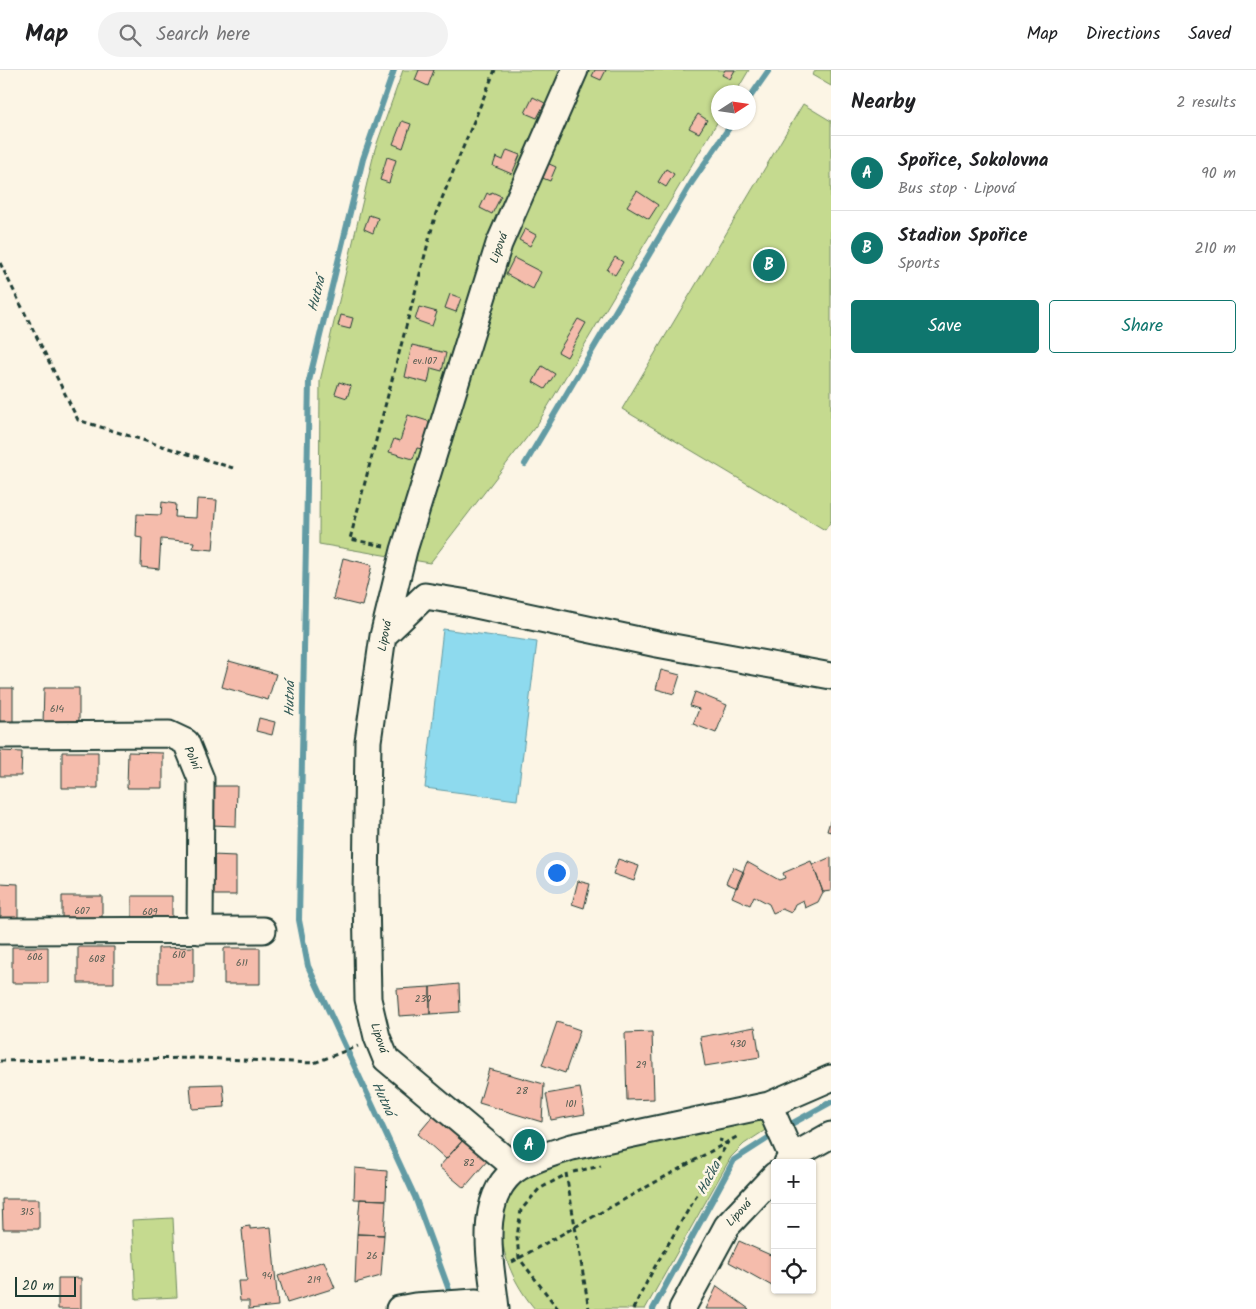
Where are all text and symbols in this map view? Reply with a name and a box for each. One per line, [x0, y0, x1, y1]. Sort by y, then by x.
search box [98, 12, 448, 57]
text: Map [25, 15, 68, 54]
text: Search here [156, 20, 250, 50]
text: Map [1026, 20, 1058, 49]
text: Directions [1086, 20, 1160, 49]
text: Saved [1188, 20, 1231, 49]
icon: search [116, 21, 144, 49]
north arrow [711, 85, 756, 130]
text: Nearby [851, 86, 916, 119]
text: 2 results [1176, 90, 1236, 115]
text: Spořice, Sokolovna [898, 146, 1049, 176]
text: A [862, 161, 872, 186]
text: 90 m [1201, 161, 1236, 186]
text: Bus stop · Lipová [898, 176, 1015, 201]
text: Stadion Spořice [898, 221, 1028, 251]
street label: Lipová [485, 229, 514, 266]
text: B [862, 236, 872, 261]
text: 210 m [1195, 236, 1236, 261]
pin: B [753, 246, 785, 284]
text: Sports [898, 251, 940, 276]
water label: Hutná [302, 270, 333, 314]
button: Save [851, 300, 1039, 353]
button: Share [1049, 300, 1236, 353]
house number: ev.107 [413, 353, 437, 369]
street label: Lipová [373, 618, 398, 653]
water label: Hutná [279, 677, 301, 717]
house number: 614 [50, 701, 65, 717]
street label: Polní [178, 743, 206, 775]
your location [544, 860, 570, 886]
house number: 607 [74, 903, 90, 919]
house number: 609 [142, 904, 158, 920]
house number: 610 [172, 947, 186, 963]
house number: 606 [27, 949, 43, 965]
house number: 608 [89, 951, 106, 967]
house number: 611 [236, 955, 248, 971]
house number: 230 [415, 991, 431, 1007]
street label: Lipová [365, 1020, 393, 1057]
house number: 430 [730, 1036, 746, 1052]
house number: 29 [636, 1057, 646, 1073]
water label: Hutná [366, 1078, 402, 1124]
house number: 28 [516, 1083, 529, 1099]
house number: 101 [565, 1096, 577, 1112]
pin: A [513, 1126, 545, 1164]
house number: 82 [463, 1155, 475, 1171]
water label: Hačka [691, 1156, 728, 1199]
map controls [771, 1159, 816, 1294]
button: + [771, 1159, 816, 1204]
street label: Lipová [721, 1194, 757, 1231]
house number: 315 [20, 1204, 35, 1220]
button: − [771, 1204, 816, 1249]
house number: 26 [366, 1248, 378, 1264]
button: locate [771, 1249, 816, 1294]
house number: 94 [262, 1268, 273, 1284]
house number: 219 [307, 1272, 321, 1288]
scale bar [15, 1274, 76, 1297]
text: 20 m [22, 1275, 54, 1297]

